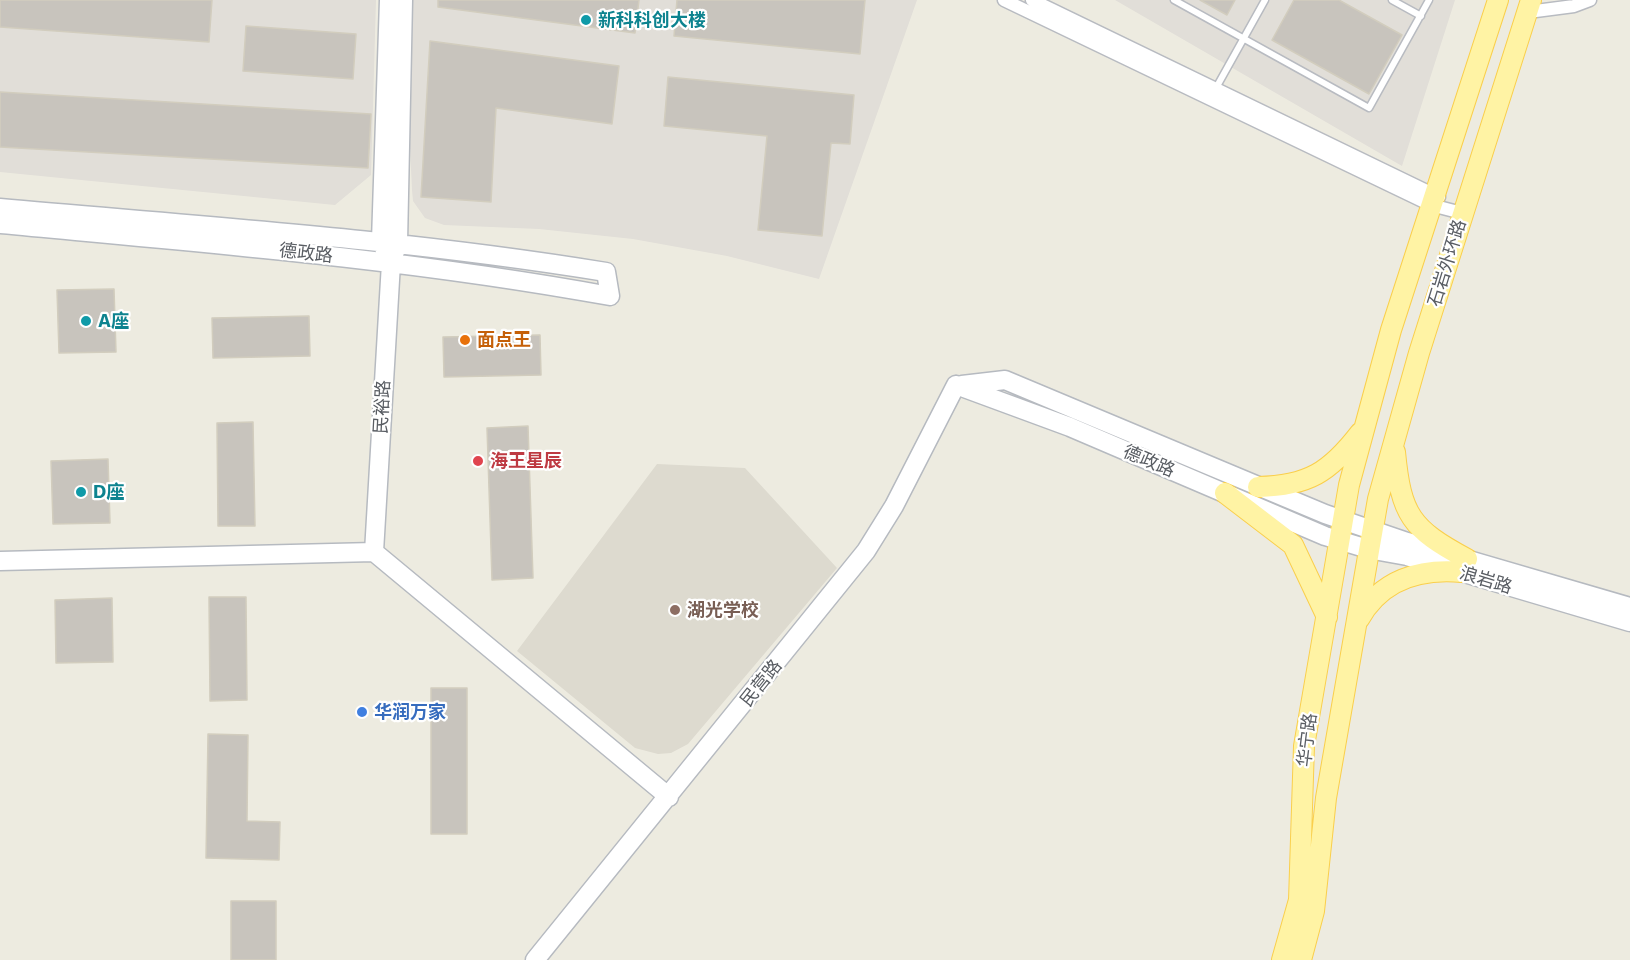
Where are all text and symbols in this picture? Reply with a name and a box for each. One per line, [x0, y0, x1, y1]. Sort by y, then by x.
place label: 新科科创大楼 [598, 9, 706, 31]
marker: 新科科创大楼 [579, 13, 593, 27]
street label: 石岩外环路 [1424, 217, 1470, 309]
street label: 德政路 [278, 239, 334, 267]
place label: A座 [98, 310, 129, 332]
marker: A座 [79, 314, 93, 328]
place label: 面点王 [477, 329, 531, 351]
marker: 面点王 [458, 333, 472, 347]
street label: 民裕路 [370, 379, 394, 435]
street label: 德政路 [1120, 441, 1178, 481]
place label: 海王星辰 [490, 450, 562, 472]
marker: 海王星辰 [471, 454, 485, 468]
place label: D座 [93, 481, 124, 503]
marker: D座 [74, 485, 88, 499]
street label: 浪岩路 [1457, 562, 1515, 598]
place label: 湖光学校 [687, 599, 759, 621]
marker: 湖光学校 [668, 603, 682, 617]
street label: 民营路 [736, 655, 786, 711]
place label: 华润万家 [374, 701, 446, 723]
marker: 华润万家 [355, 705, 369, 719]
street label: 华宁路 [1293, 712, 1321, 768]

